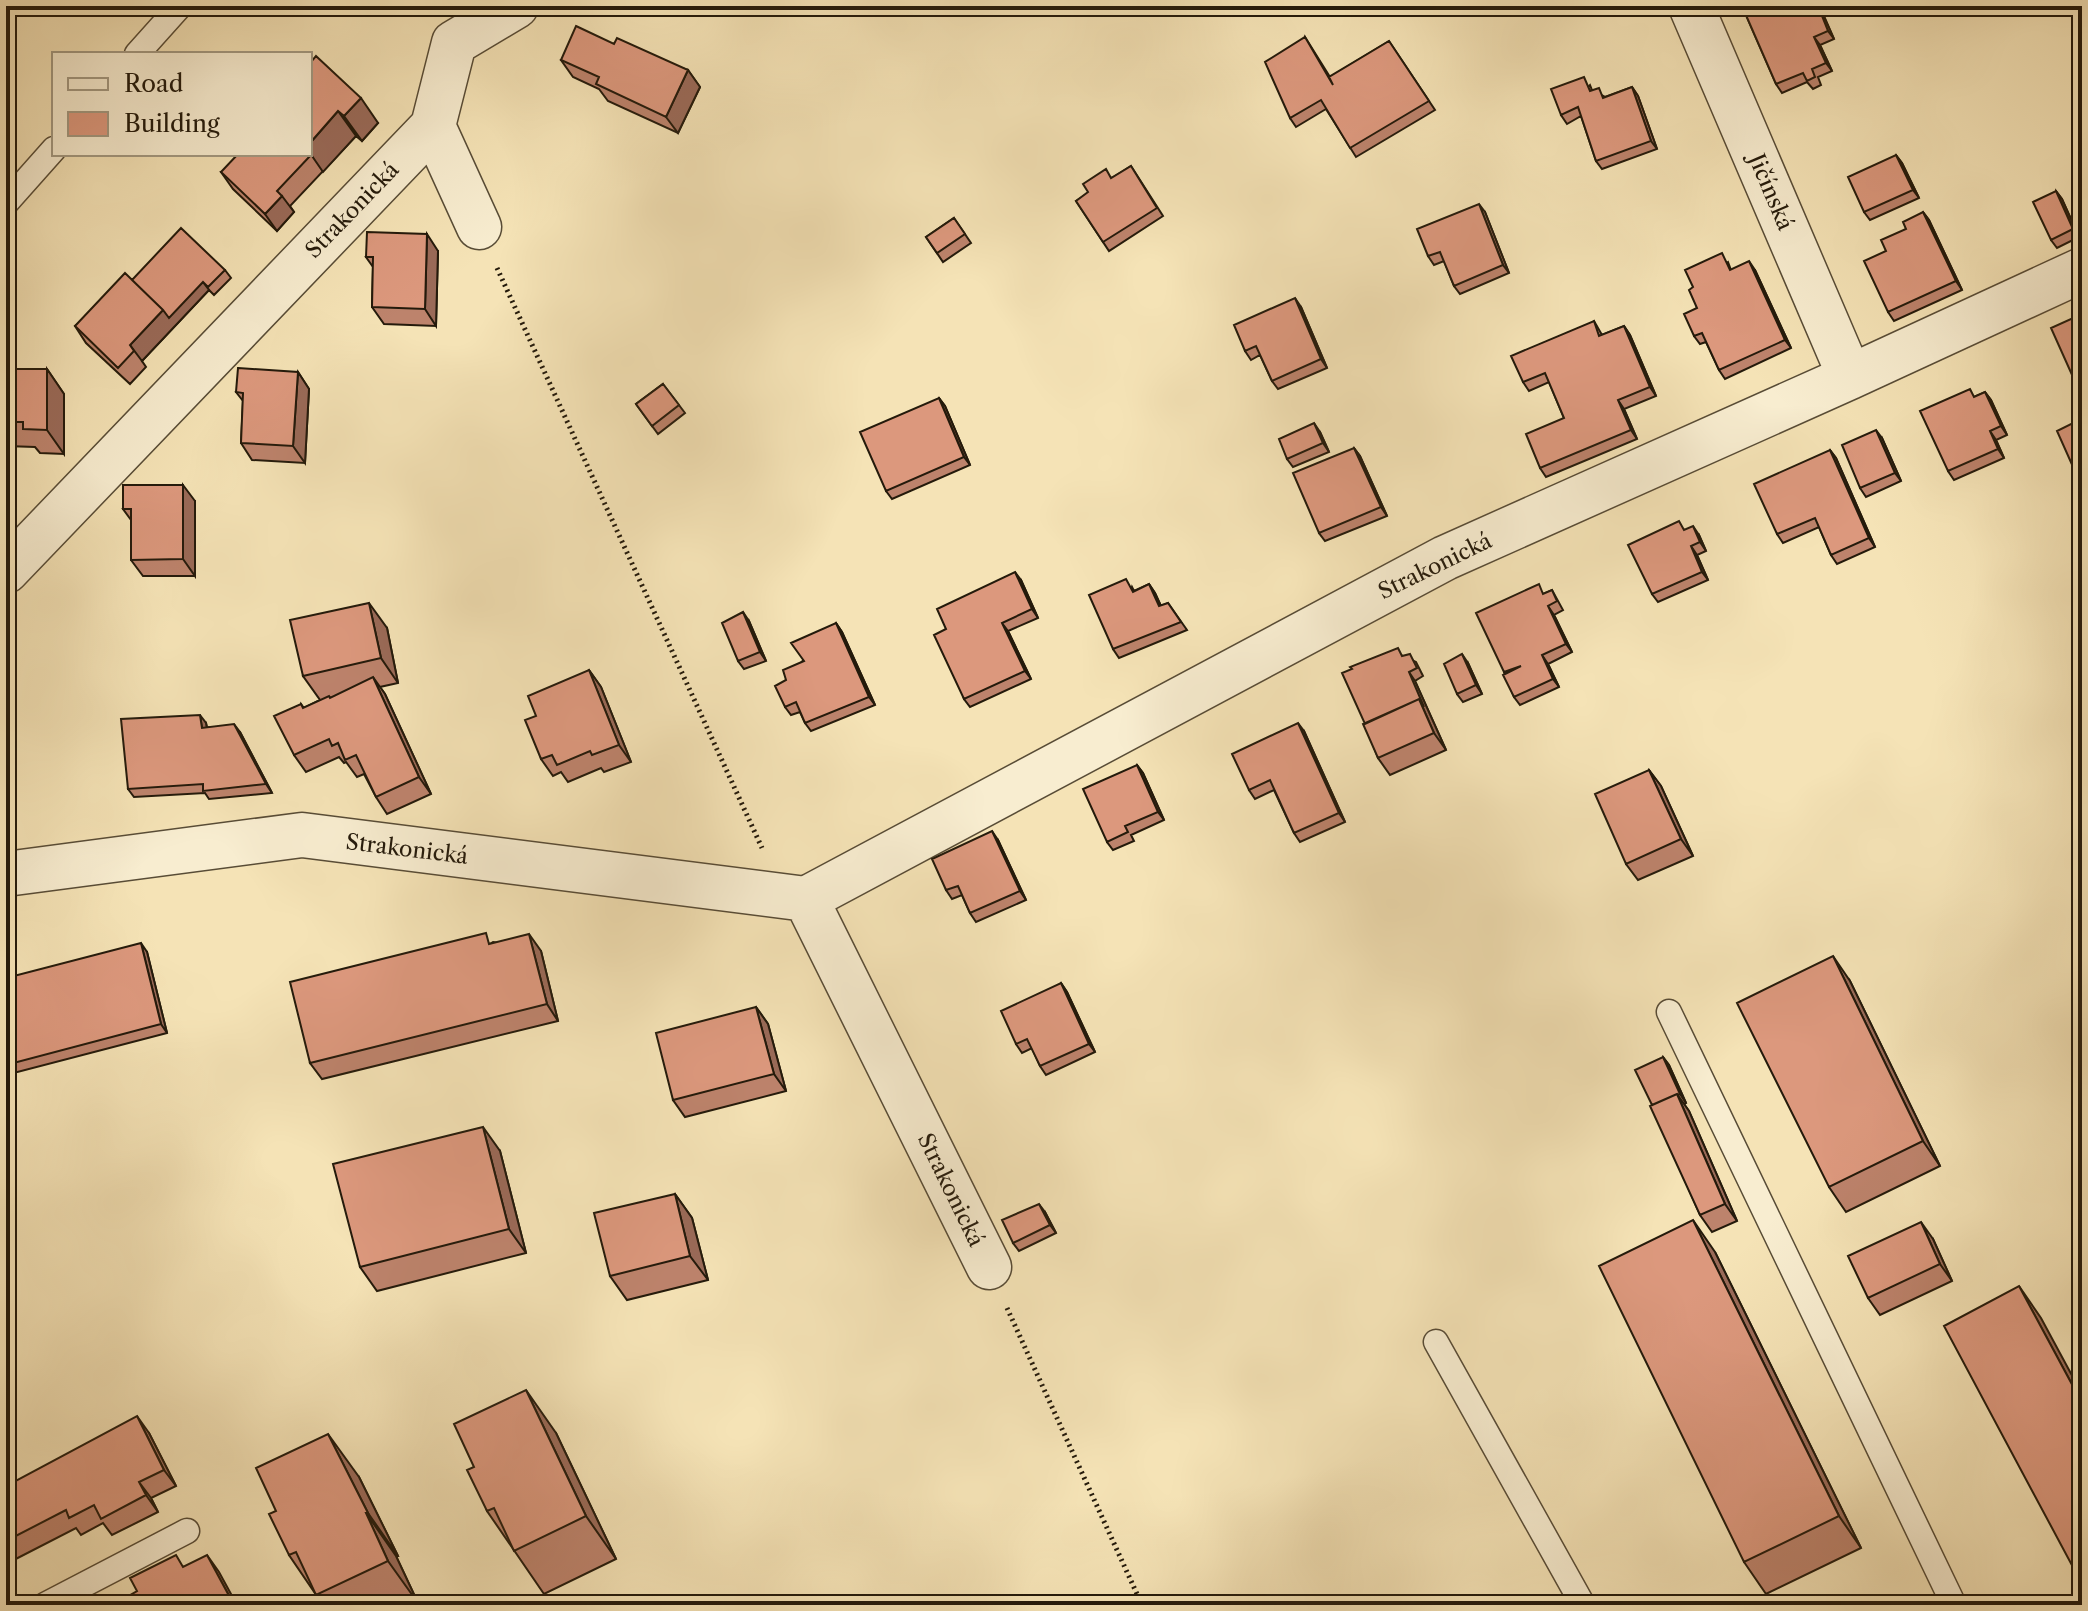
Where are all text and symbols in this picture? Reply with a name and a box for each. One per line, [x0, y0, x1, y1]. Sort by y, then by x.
legend [52, 52, 312, 156]
text: Road [124, 69, 184, 98]
text: Building [124, 109, 220, 138]
street label: Jičínská [1742, 147, 1799, 235]
street label: Strakonická [300, 156, 405, 264]
street label: Strakonická [1374, 527, 1497, 605]
street label: Strakonická [344, 828, 470, 870]
street label: Strakonická [912, 1129, 990, 1252]

